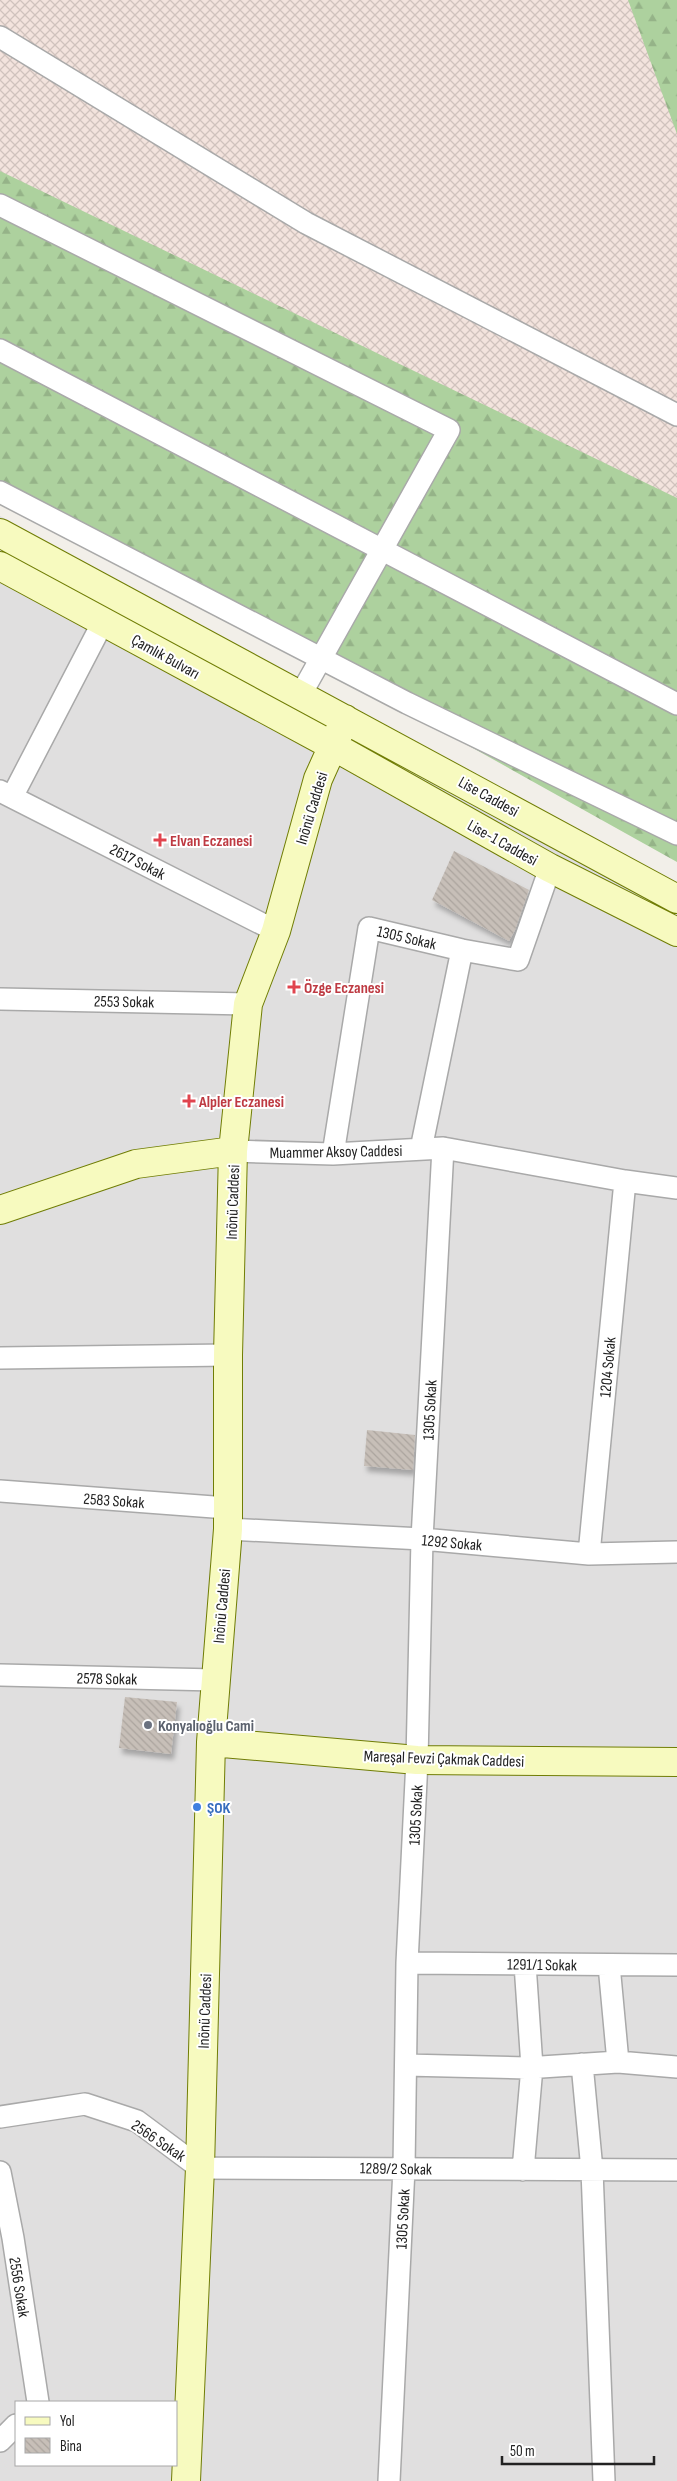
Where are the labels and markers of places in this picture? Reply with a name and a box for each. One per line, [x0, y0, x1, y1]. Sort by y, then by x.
place label: Elvan Eczanesi [170, 832, 252, 851]
marker: Elvan Eczanesi [154, 834, 166, 846]
place label: Özge Eczanesi [304, 979, 384, 998]
marker: Özge Eczanesi [288, 981, 300, 993]
place label: Alpler Eczanesi [198, 1093, 284, 1112]
marker: Alpler Eczanesi [183, 1095, 195, 1107]
place label: Konyalıoğlu Cami [158, 1717, 254, 1736]
marker: Konyalıoğlu Cami [142, 1719, 154, 1731]
place label: ŞOK [207, 1799, 231, 1818]
marker: ŞOK [191, 1801, 203, 1813]

